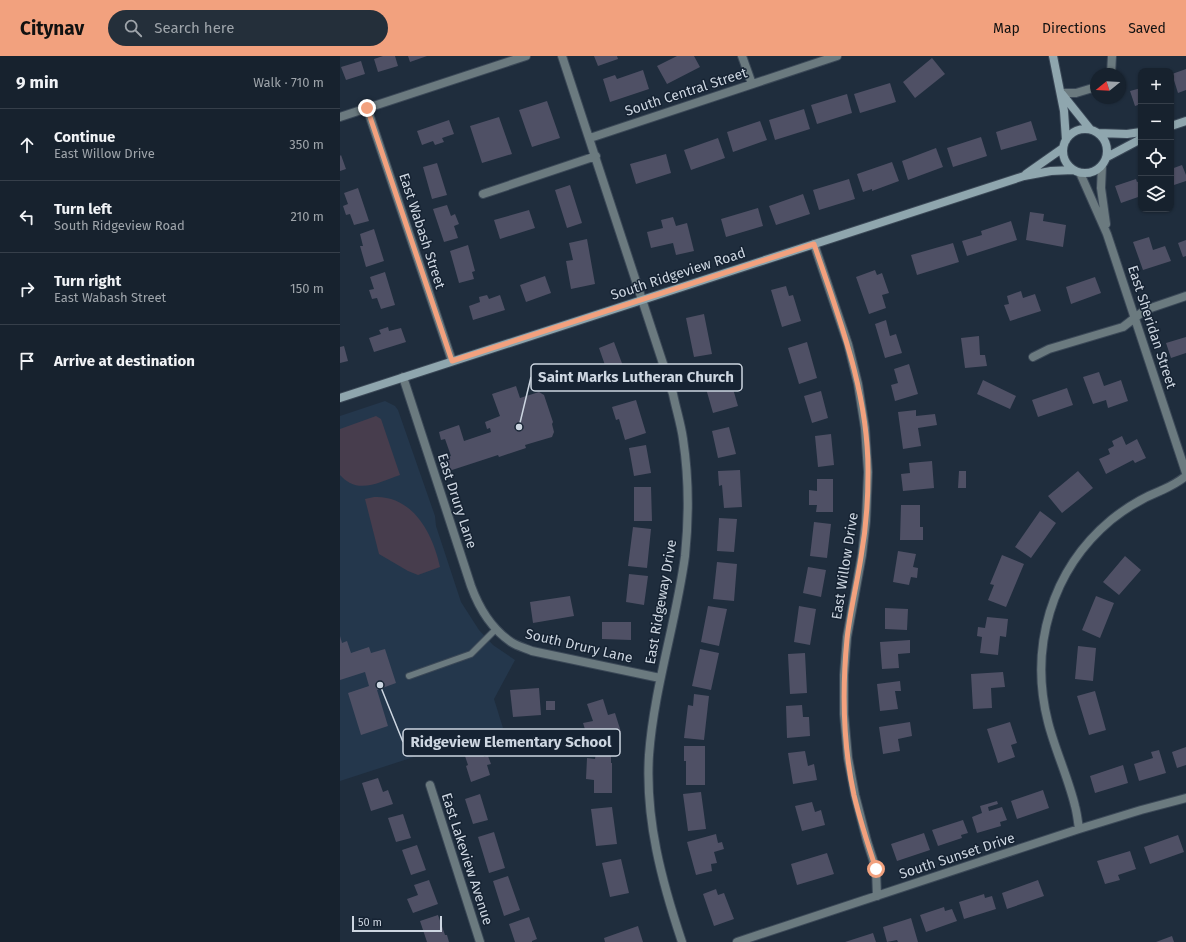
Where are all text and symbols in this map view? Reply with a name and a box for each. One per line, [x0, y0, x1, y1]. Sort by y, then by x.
search box [108, 10, 388, 46]
text: Citynav [20, 17, 84, 40]
icon: search [122, 17, 144, 39]
text: Search here [154, 19, 234, 37]
text: Map [993, 20, 1020, 37]
text: Directions [1042, 20, 1106, 37]
text: Saved [1128, 20, 1166, 37]
street label: South Central Street [623, 64, 750, 120]
north arrow [1090, 68, 1126, 104]
map controls [1138, 68, 1174, 212]
button: + [1138, 68, 1174, 104]
text: 9 min [16, 72, 59, 93]
text: Walk · 710 m [253, 75, 324, 90]
route end [358, 99, 376, 117]
button: − [1138, 104, 1174, 140]
text: Continue [54, 128, 115, 146]
icon: ahead [16, 134, 38, 156]
text: 350 m [289, 137, 324, 152]
button: locate [1138, 140, 1174, 176]
text: East Willow Drive [54, 146, 155, 161]
street label: East Wabash Street [395, 171, 449, 292]
button: layers [1138, 176, 1174, 212]
text: Turn left [54, 200, 112, 218]
icon: left [16, 206, 38, 228]
text: 210 m [290, 209, 324, 224]
text: South Ridgeview Road [54, 218, 185, 233]
street label: South Ridgeview Road [608, 244, 748, 304]
street label: East Sheridan Street [1124, 263, 1180, 392]
text: Turn right [54, 272, 121, 290]
icon: right [16, 278, 38, 300]
text: 150 m [290, 281, 324, 296]
text: East Wabash Street [54, 290, 166, 305]
icon: arrive [16, 350, 38, 372]
text: Arrive at destination [54, 352, 195, 370]
callout: Saint Marks Lutheran Church [531, 364, 742, 391]
text: Saint Marks Lutheran Church [538, 368, 734, 386]
street label: East Drury Lane [434, 451, 480, 551]
street label: East Willow Drive [828, 511, 862, 621]
street label: East Ridgeway Drive [642, 538, 680, 666]
street label: South Drury Lane [524, 625, 634, 667]
callout: Ridgeview Elementary School [403, 729, 620, 756]
text: Ridgeview Elementary School [410, 733, 612, 751]
street label: East Lakeview Avenue [438, 791, 496, 927]
street label: South Sunset Drive [897, 829, 1017, 883]
route start [867, 860, 885, 878]
scale bar [352, 914, 442, 933]
text: 50 m [358, 916, 382, 929]

